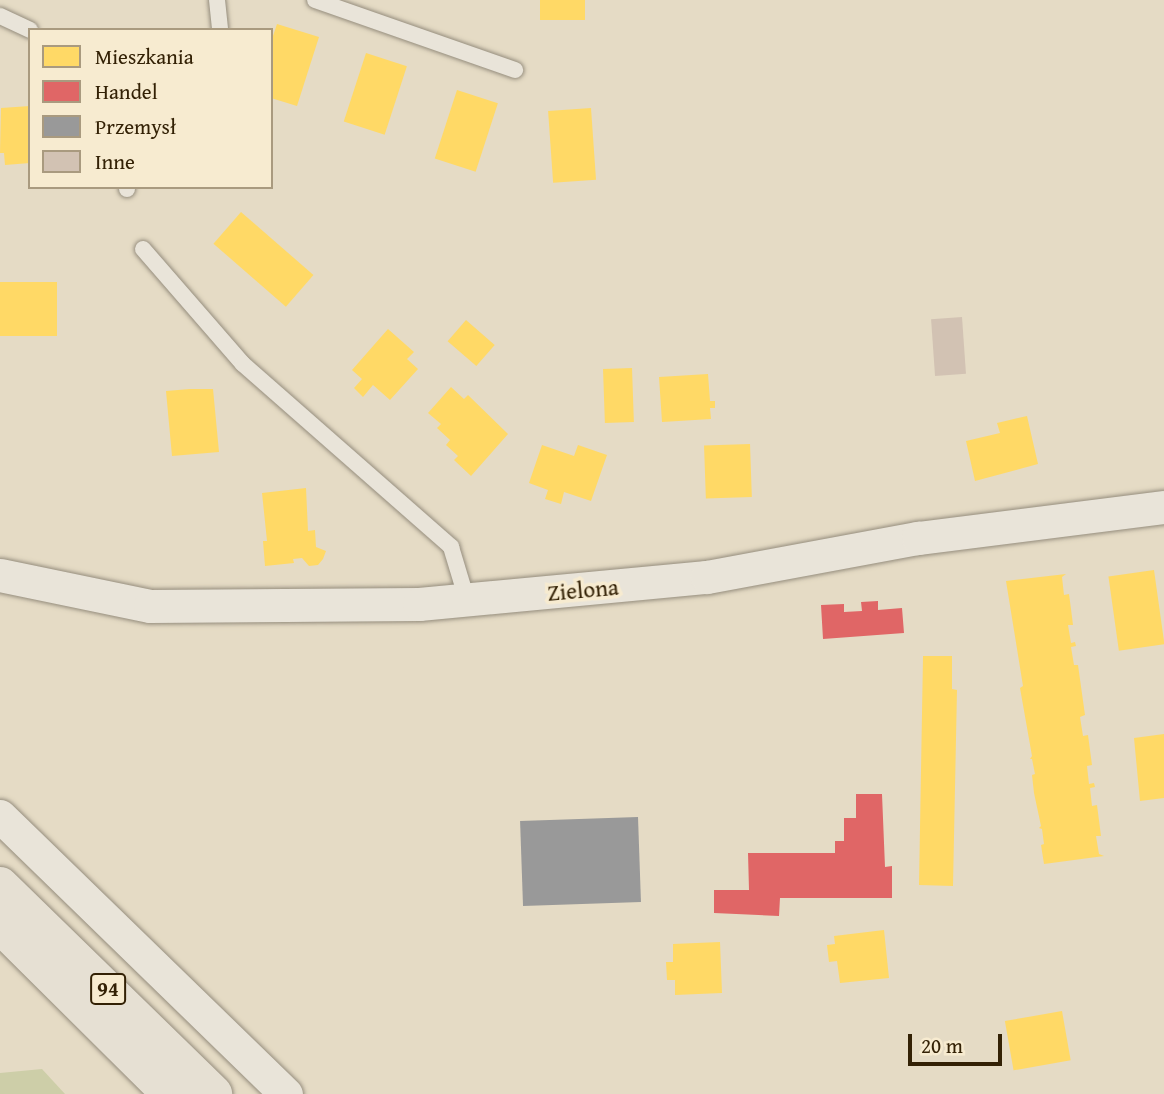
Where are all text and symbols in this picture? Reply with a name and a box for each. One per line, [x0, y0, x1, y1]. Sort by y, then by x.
legend [28, 28, 273, 189]
text: Mieszkania [95, 41, 194, 72]
text: Handel [95, 76, 158, 107]
text: Przemysł [95, 111, 176, 142]
text: Inne [95, 146, 135, 177]
street label: Zielona [546, 573, 620, 607]
road number: 94 [89, 972, 127, 1006]
scale bar [912, 1020, 1006, 1064]
text: 20 m [921, 1030, 963, 1061]

